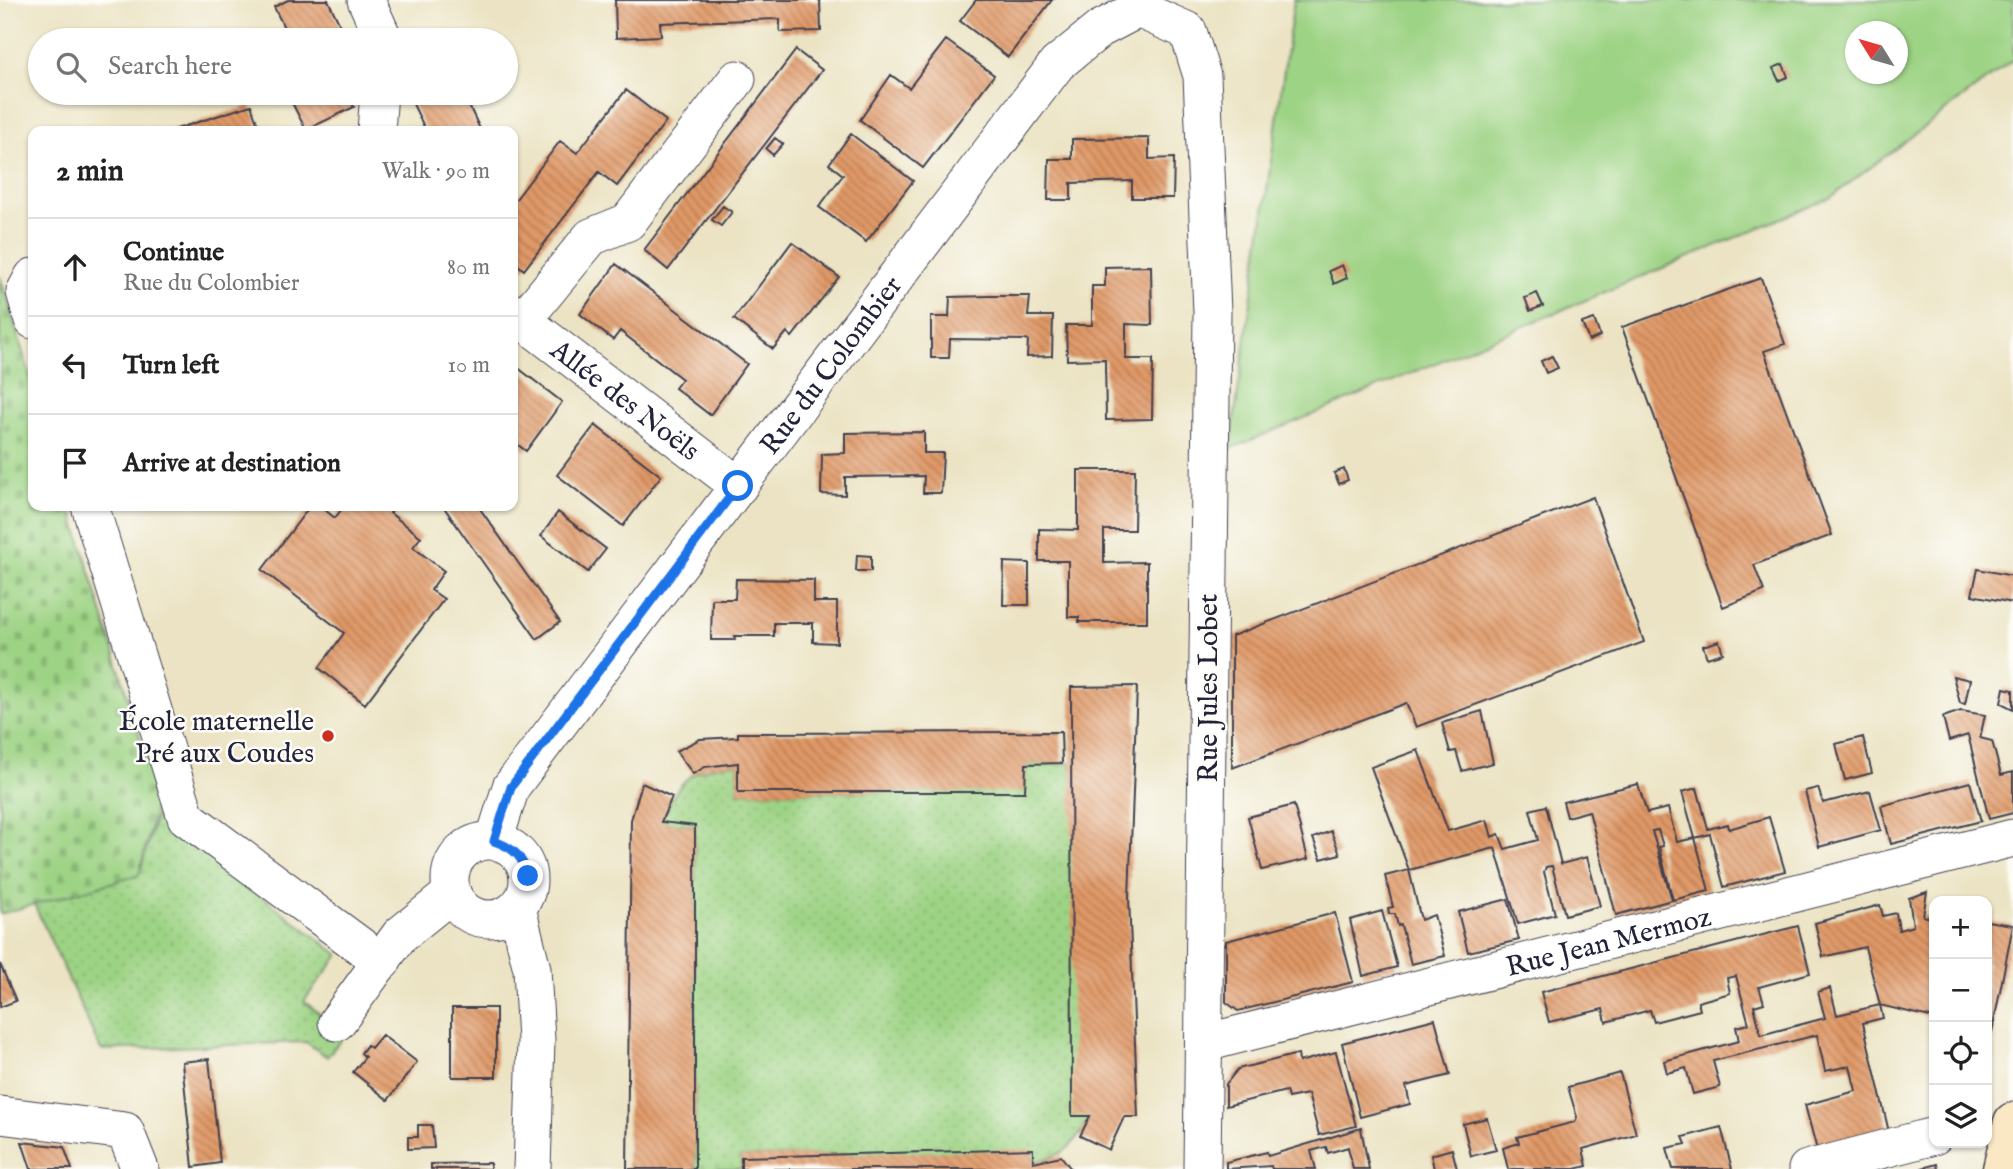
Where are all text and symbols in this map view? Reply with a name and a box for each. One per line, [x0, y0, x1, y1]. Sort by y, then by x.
north arrow [1845, 21, 1908, 84]
search box [28, 28, 518, 105]
icon: search [52, 48, 90, 86]
text: Search here [108, 50, 232, 83]
text: 2 min [56, 153, 124, 191]
text: Walk · 90 m [382, 157, 490, 186]
text: Continue [123, 236, 224, 269]
icon: ahead [56, 248, 94, 286]
text: 80 m [447, 253, 490, 282]
text: Rue du Colombier [123, 269, 299, 298]
street label: Rue du Colombier [753, 270, 911, 462]
street label: Allée des Noëls [542, 332, 706, 469]
icon: left [56, 346, 94, 384]
text: Turn left [123, 349, 220, 382]
text: 10 m [447, 351, 490, 380]
icon: arrive [56, 444, 94, 482]
text: Arrive at destination [123, 447, 341, 480]
route start [722, 470, 753, 501]
street label: Rue Jules Lobet [1192, 593, 1227, 782]
place label: École maternelle Pré aux Coudes [119, 704, 314, 772]
marker: École maternelle Pré aux Coudes [320, 728, 336, 744]
route end [512, 860, 543, 891]
map controls [1929, 896, 1992, 1148]
button: + [1929, 896, 1992, 959]
street label: Rue Jean Mermoz [1503, 900, 1715, 986]
button: − [1929, 959, 1992, 1022]
button: locate [1929, 1022, 1992, 1085]
button: layers [1929, 1085, 1992, 1148]

